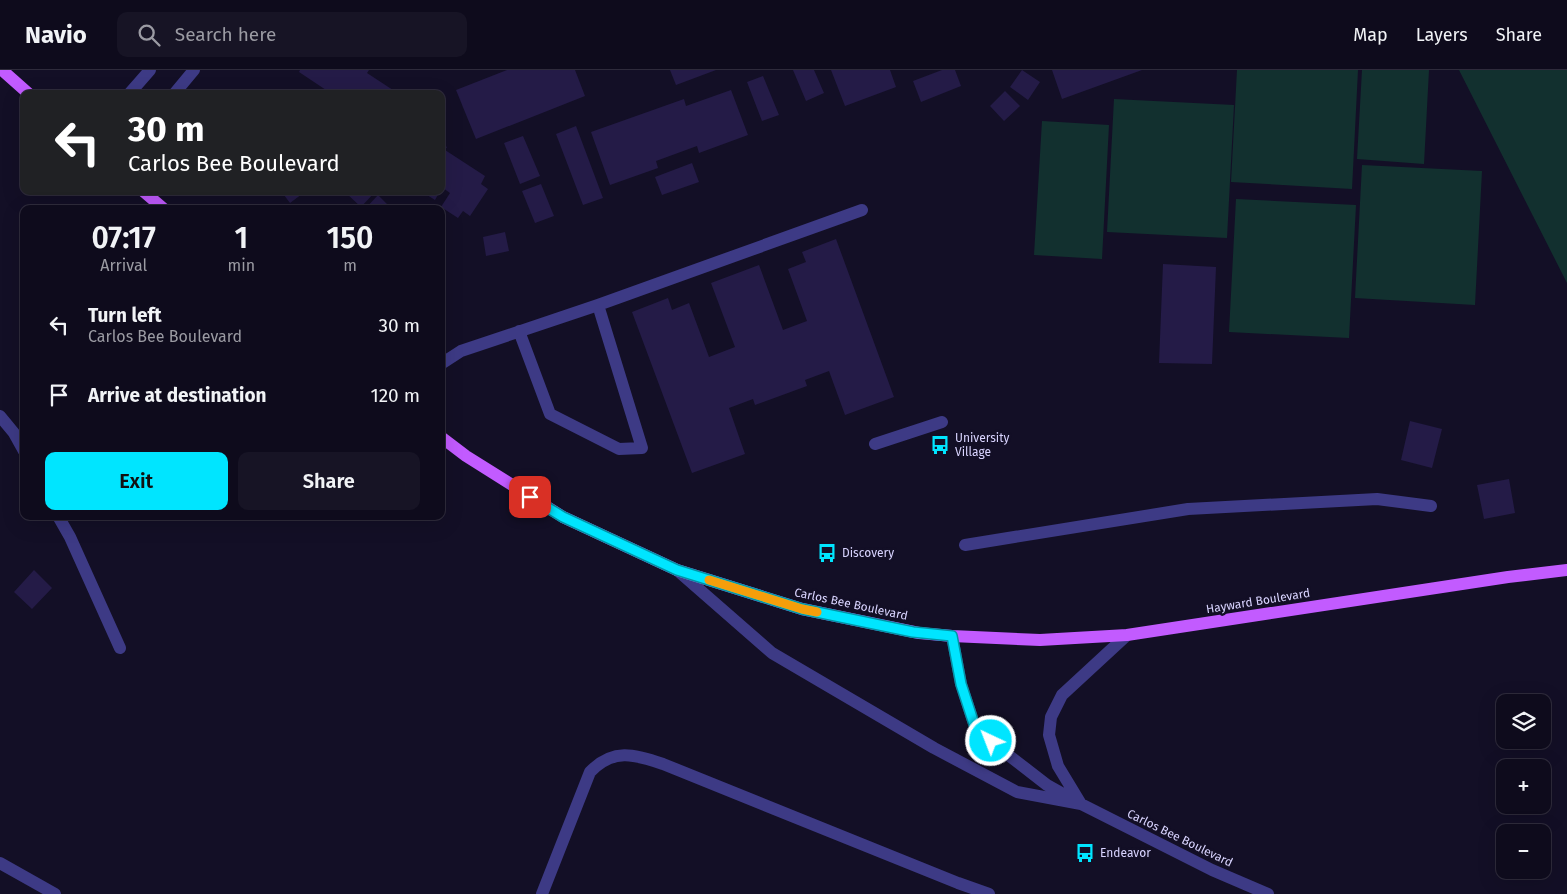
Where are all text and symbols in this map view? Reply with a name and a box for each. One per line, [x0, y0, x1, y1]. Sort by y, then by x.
search box [117, 12, 467, 57]
text: Navio [25, 21, 87, 49]
icon: search [135, 21, 163, 49]
text: Search here [175, 23, 276, 46]
text: Map [1353, 24, 1388, 46]
text: Layers [1416, 24, 1468, 46]
text: Share [1496, 24, 1542, 46]
text: 30 m [128, 108, 205, 150]
icon: left [45, 110, 110, 175]
text: Carlos Bee Boulevard [128, 150, 340, 177]
text: 07:17 [92, 220, 156, 256]
text: 1 [234, 220, 248, 256]
text: 150 [327, 220, 373, 256]
text: Arrival [100, 256, 147, 275]
text: min [227, 256, 255, 275]
text: m [343, 256, 357, 275]
text: Turn left [88, 304, 162, 327]
icon: left [45, 311, 73, 339]
text: 30 m [379, 314, 420, 337]
text: Carlos Bee Boulevard [88, 327, 242, 346]
icon: arrive [45, 381, 73, 409]
text: Arrive at destination [88, 384, 267, 407]
text: 120 m [370, 384, 420, 407]
place label: University Village [955, 431, 1009, 459]
bus stop icon: University Village [929, 434, 951, 456]
button: Exit [45, 452, 228, 510]
button: Share [238, 452, 420, 510]
pin [509, 476, 551, 518]
icon: arrive [516, 483, 544, 511]
bus stop icon: Discovery [816, 542, 838, 564]
place label: Discovery [842, 546, 894, 560]
street label: Carlos Bee Boulevard [793, 585, 909, 623]
street label: Hayward Boulevard [1205, 586, 1311, 616]
map controls [1496, 694, 1551, 879]
button: layers [1496, 694, 1551, 749]
position arrow [964, 714, 1016, 766]
button: + [1496, 759, 1551, 814]
street label: Carlos Bee Boulevard [1125, 806, 1235, 870]
button: − [1496, 824, 1551, 879]
bus stop icon: Endeavor [1074, 842, 1096, 864]
place label: Endeavor [1100, 846, 1151, 860]

